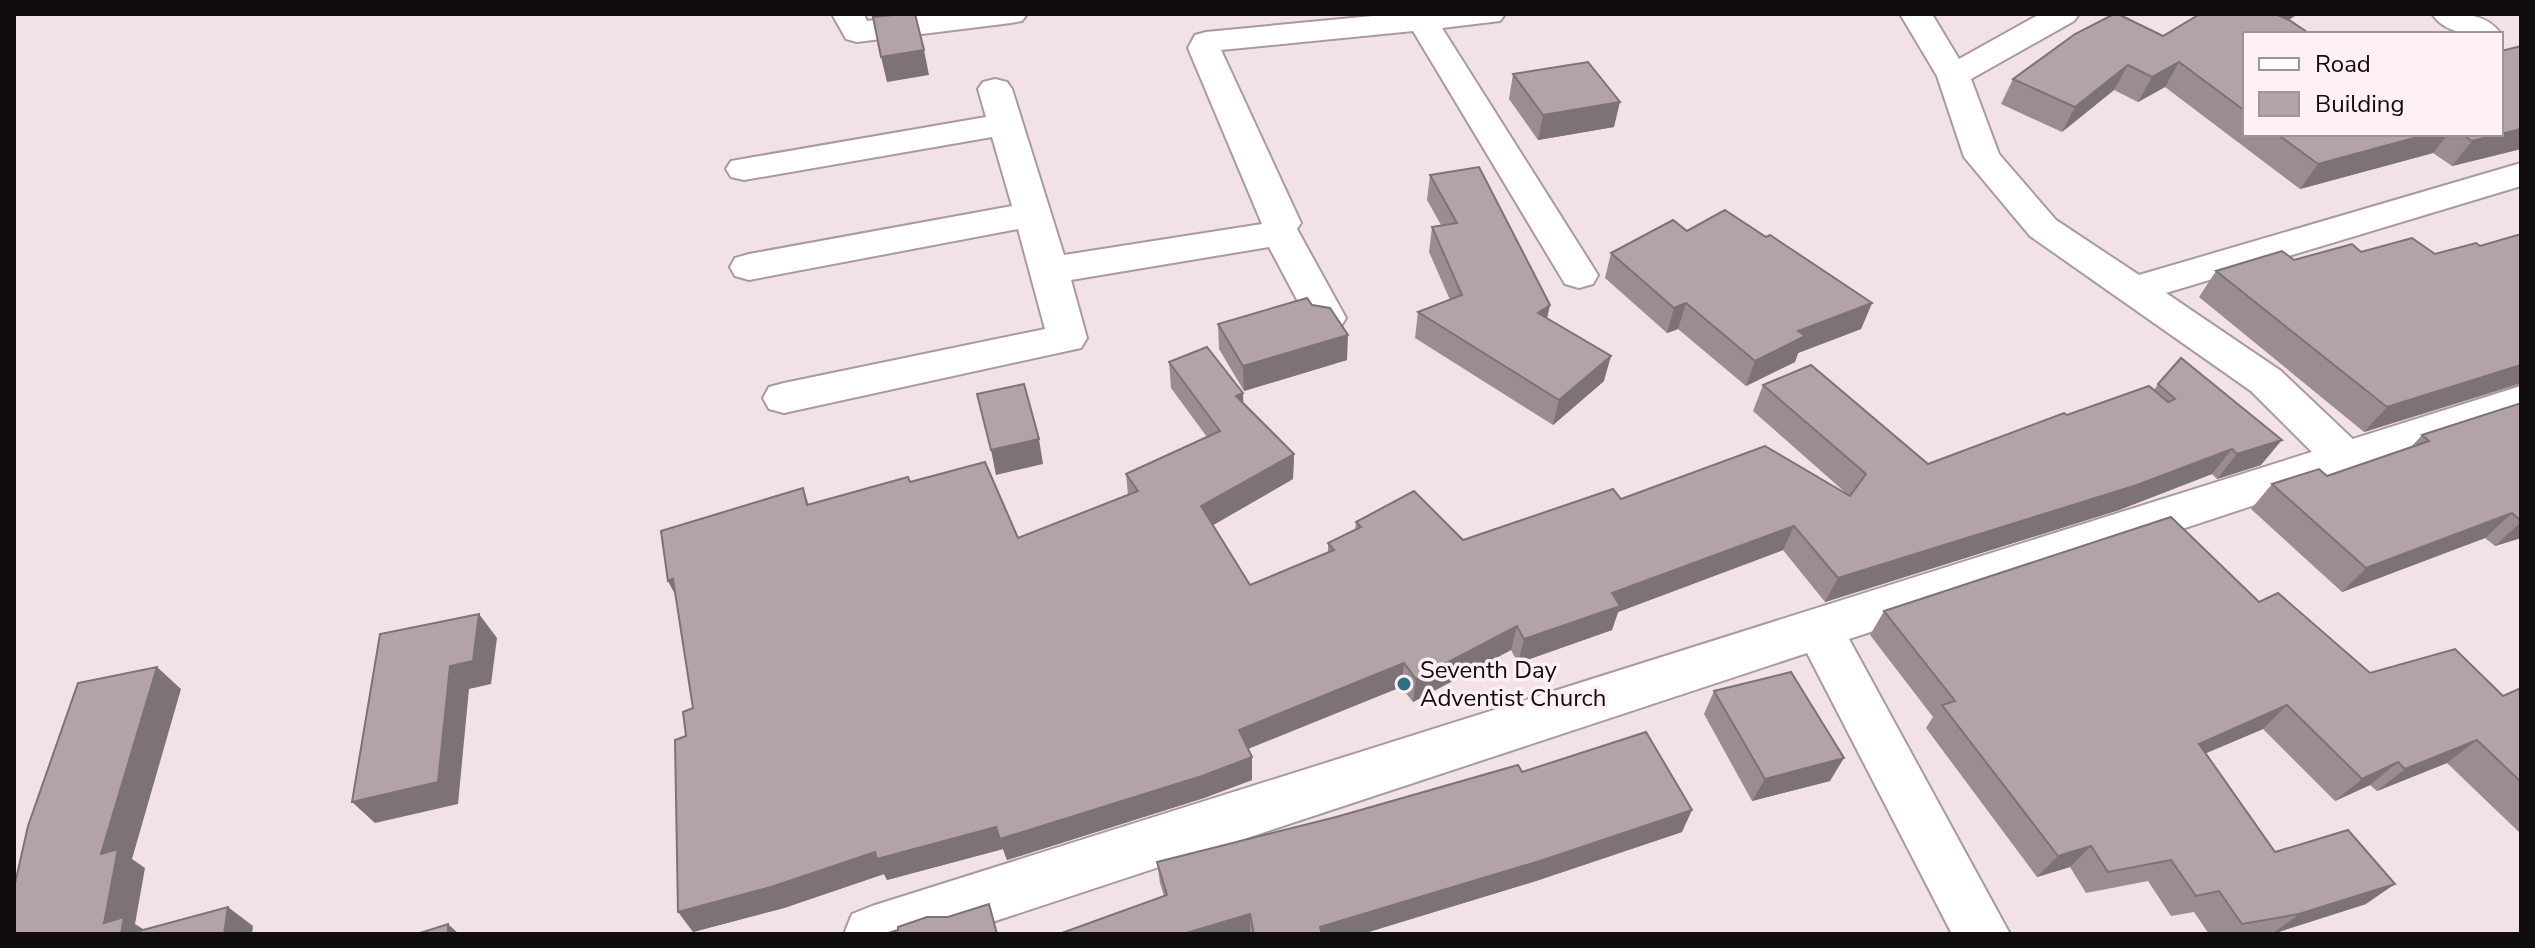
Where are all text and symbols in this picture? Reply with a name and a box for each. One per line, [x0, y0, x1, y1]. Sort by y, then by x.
legend [2243, 32, 2503, 136]
text: Road [2315, 48, 2371, 80]
text: Building [2315, 88, 2405, 120]
place label: Seventh Day Adventist Church [1420, 654, 1606, 714]
marker: Seventh Day Adventist Church [1395, 675, 1413, 693]

